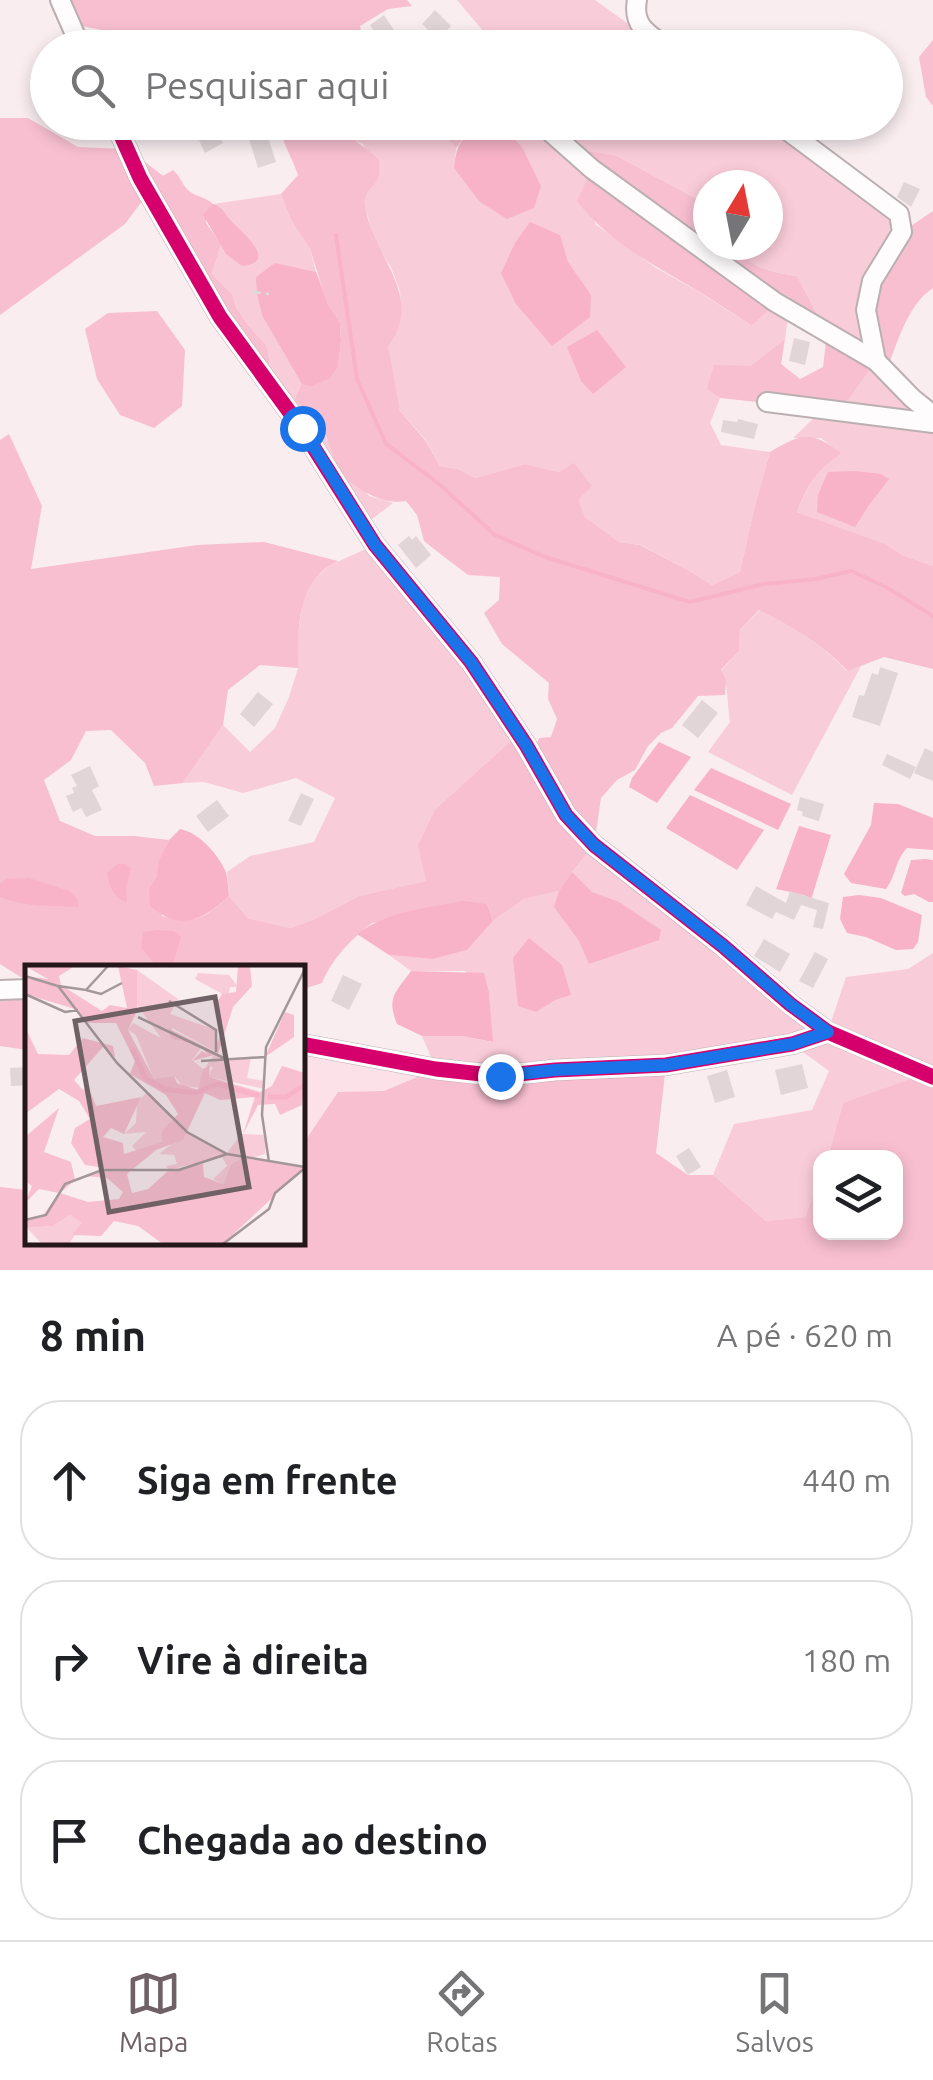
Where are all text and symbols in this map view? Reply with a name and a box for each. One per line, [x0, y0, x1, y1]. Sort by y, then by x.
search box [30, 30, 903, 140]
icon: search [65, 58, 120, 113]
text: Pesquisar aqui [145, 64, 389, 106]
north arrow [693, 170, 783, 260]
route start [280, 406, 326, 452]
inset map [25, 965, 305, 1245]
route end [478, 1054, 524, 1100]
map controls [813, 1150, 903, 1240]
button: layers [813, 1150, 903, 1240]
text: 8 min [40, 1312, 146, 1359]
text: A pé · 620 m [717, 1317, 893, 1353]
icon: ahead [42, 1453, 97, 1508]
text: Siga em frente [137, 1459, 398, 1501]
text: 440 m [802, 1462, 891, 1498]
icon: right [42, 1633, 97, 1688]
text: Vire à direita [137, 1639, 369, 1681]
text: 180 m [802, 1642, 891, 1678]
icon: arrive [42, 1813, 97, 1868]
text: Chegada ao destino [137, 1819, 488, 1861]
tab: Mapa [119, 1966, 188, 2057]
tab: Rotas [426, 1966, 498, 2057]
tab: Salvos [735, 1966, 814, 2057]

